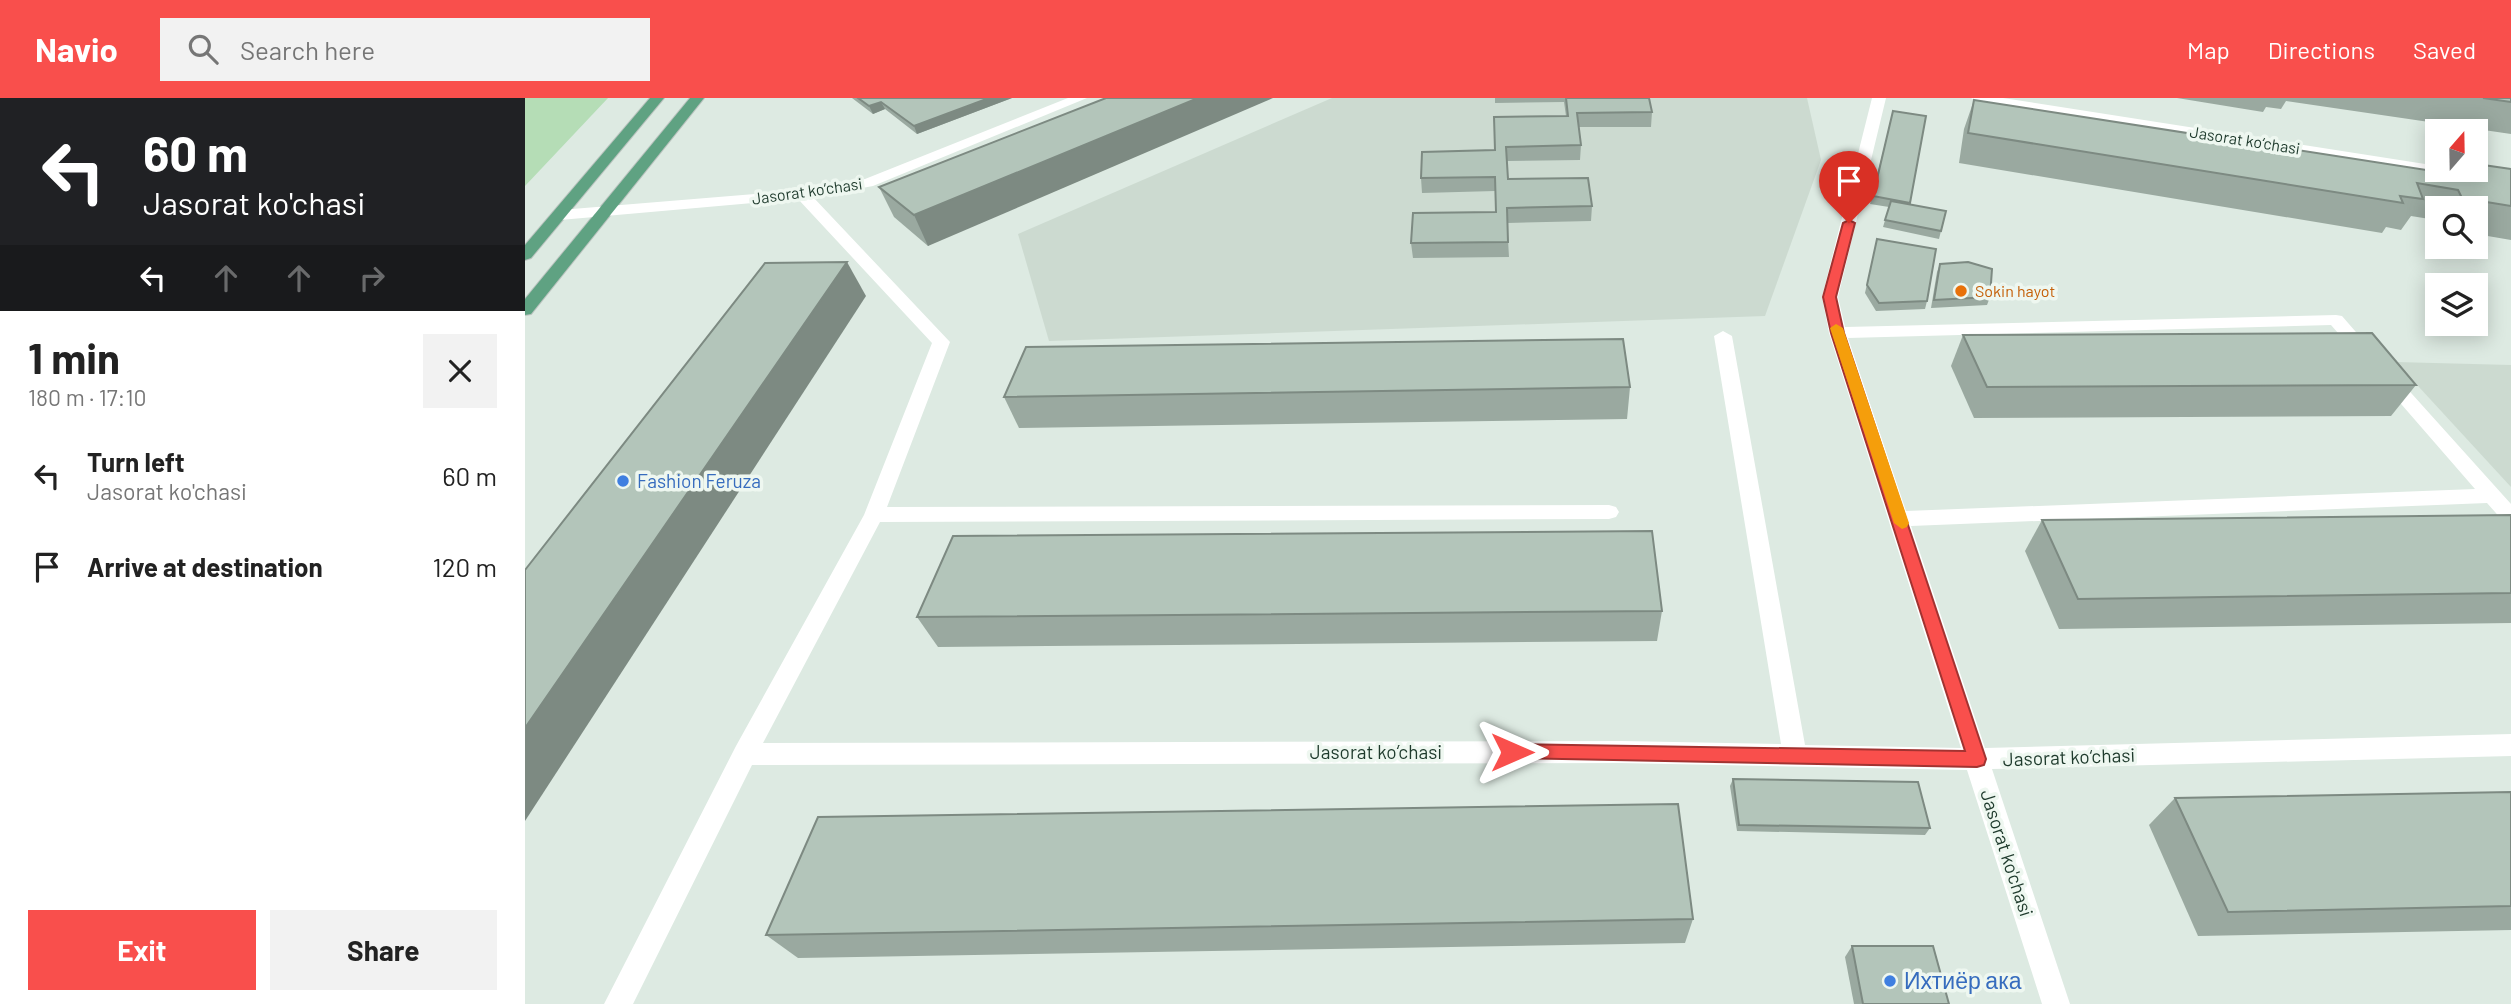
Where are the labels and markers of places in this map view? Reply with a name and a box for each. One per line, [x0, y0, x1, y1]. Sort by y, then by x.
pin [1819, 151, 1879, 223]
place label: Sokin hayot [1975, 281, 2055, 300]
marker: Sokin hayot [1953, 283, 1969, 299]
place label: Fashion Feruza [637, 469, 761, 492]
marker: Fashion Feruza [615, 473, 631, 489]
place label: Ихтиёр ака [1904, 966, 2022, 994]
marker: Ихтиёр ака [1882, 973, 1898, 989]

